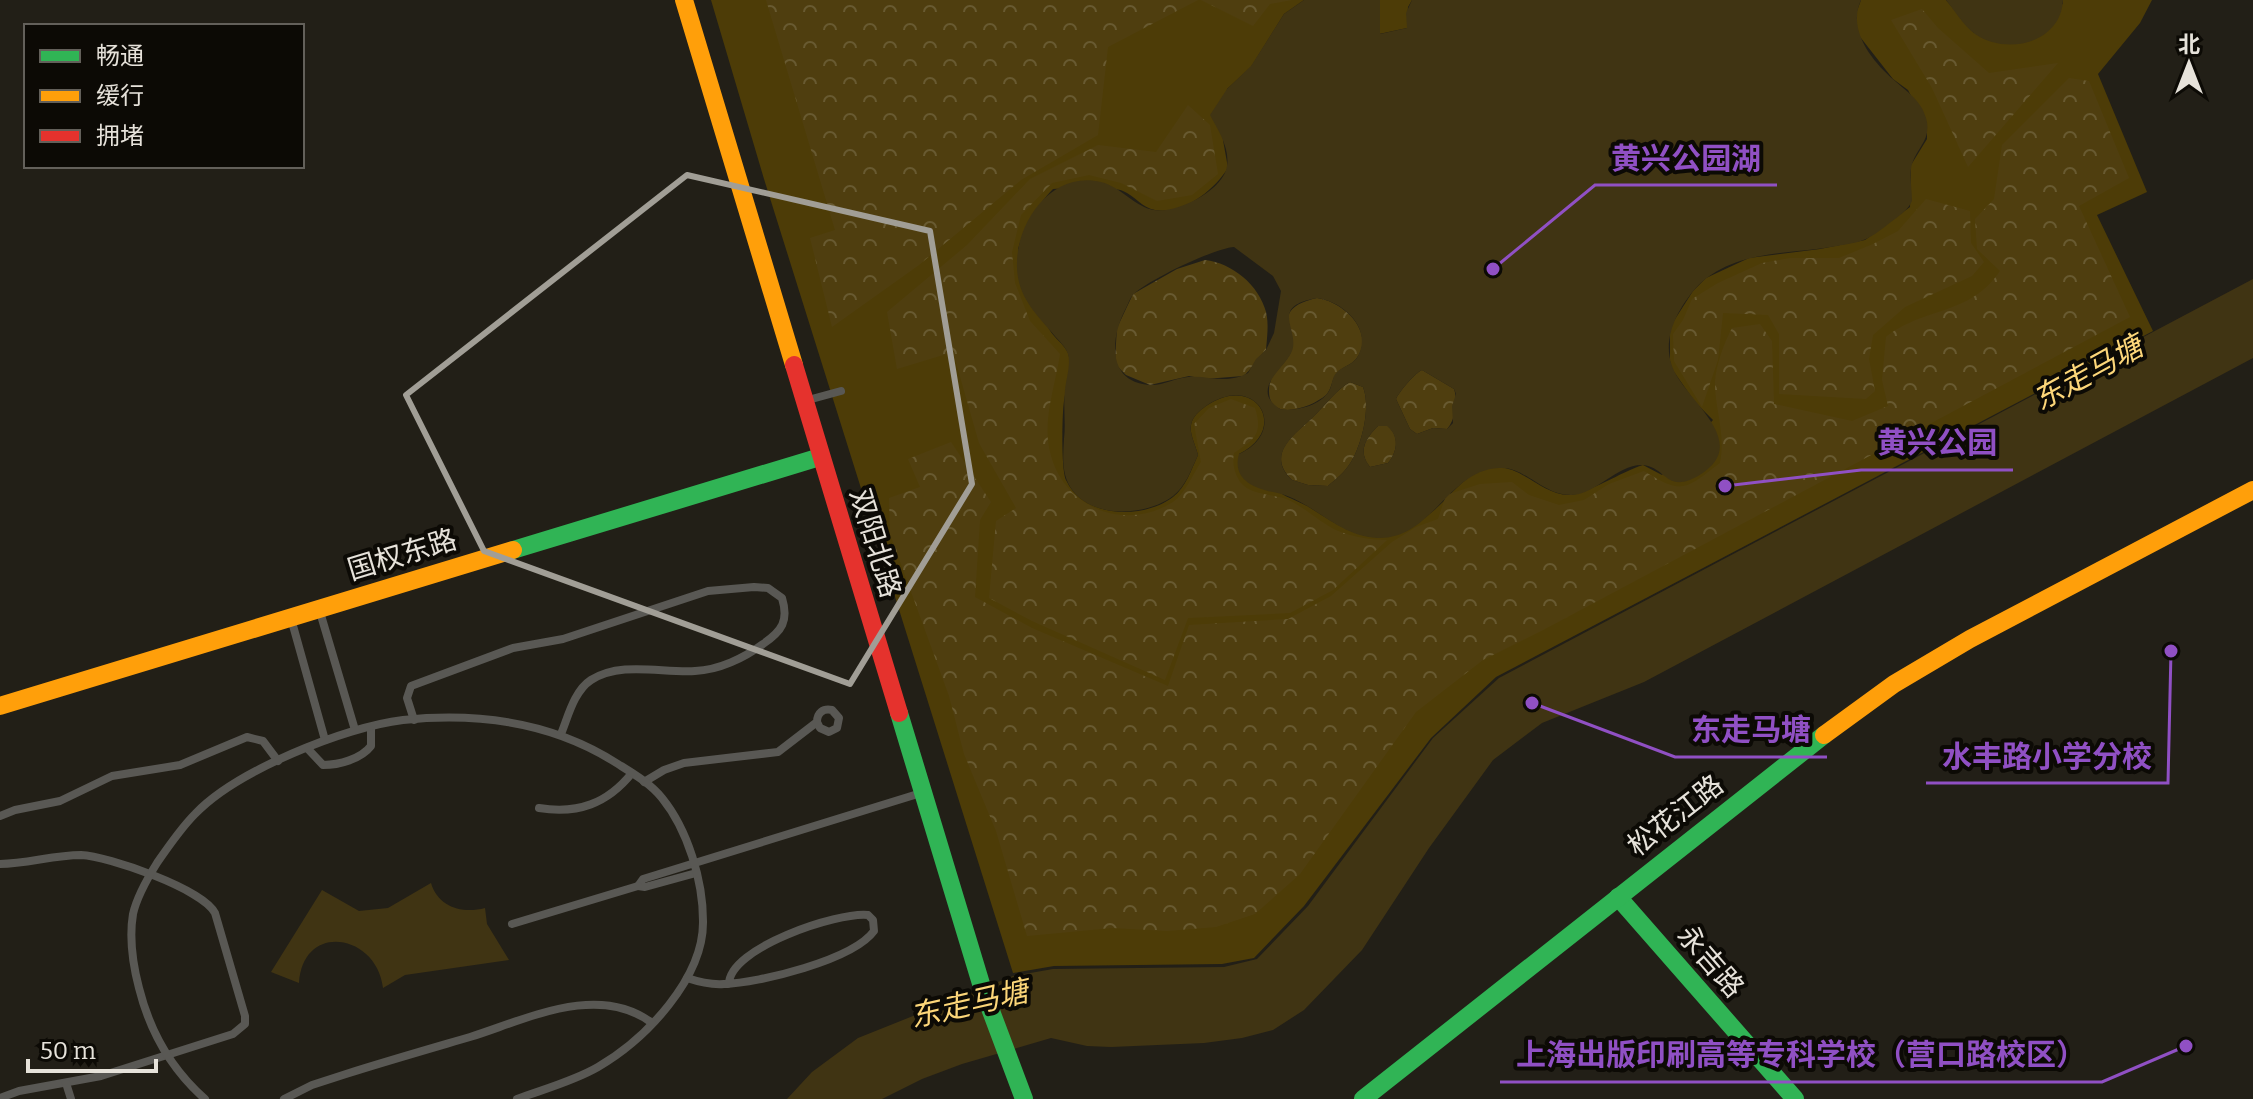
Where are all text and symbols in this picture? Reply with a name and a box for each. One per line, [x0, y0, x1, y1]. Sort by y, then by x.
legend [24, 24, 304, 168]
north arrow [2149, 24, 2229, 104]
text: 北 [2178, 31, 2200, 58]
text: 畅通 [96, 42, 144, 70]
text: 缓行 [96, 82, 144, 110]
text: 拥堵 [96, 122, 144, 150]
callout: 黄兴公园湖 [1595, 131, 1777, 185]
text: 黄兴公园湖 [1611, 141, 1761, 177]
water label: 东走马塘 [2027, 326, 2154, 418]
callout: 黄兴公园 [1861, 416, 2013, 470]
text: 黄兴公园 [1877, 425, 1997, 461]
street label: 双阳北路 [843, 485, 908, 602]
street label: 国权东路 [344, 522, 461, 587]
callout: 东走马塘 [1675, 703, 1827, 757]
text: 东走马塘 [1691, 712, 1811, 748]
callout: 水丰路小学分校 [1926, 729, 2168, 783]
text: 水丰路小学分校 [1942, 739, 2152, 775]
street label: 松花江路 [1621, 768, 1730, 863]
street label: 永吉路 [1671, 919, 1751, 1004]
water label: 东走马塘 [906, 972, 1036, 1035]
scale bar [28, 1023, 156, 1073]
callout: 上海出版印刷高等专科学校（营口路校区） [1500, 1028, 2102, 1082]
text: 50 m [40, 1037, 96, 1065]
text: 上海出版印刷高等专科学校（营口路校区） [1516, 1037, 2086, 1073]

